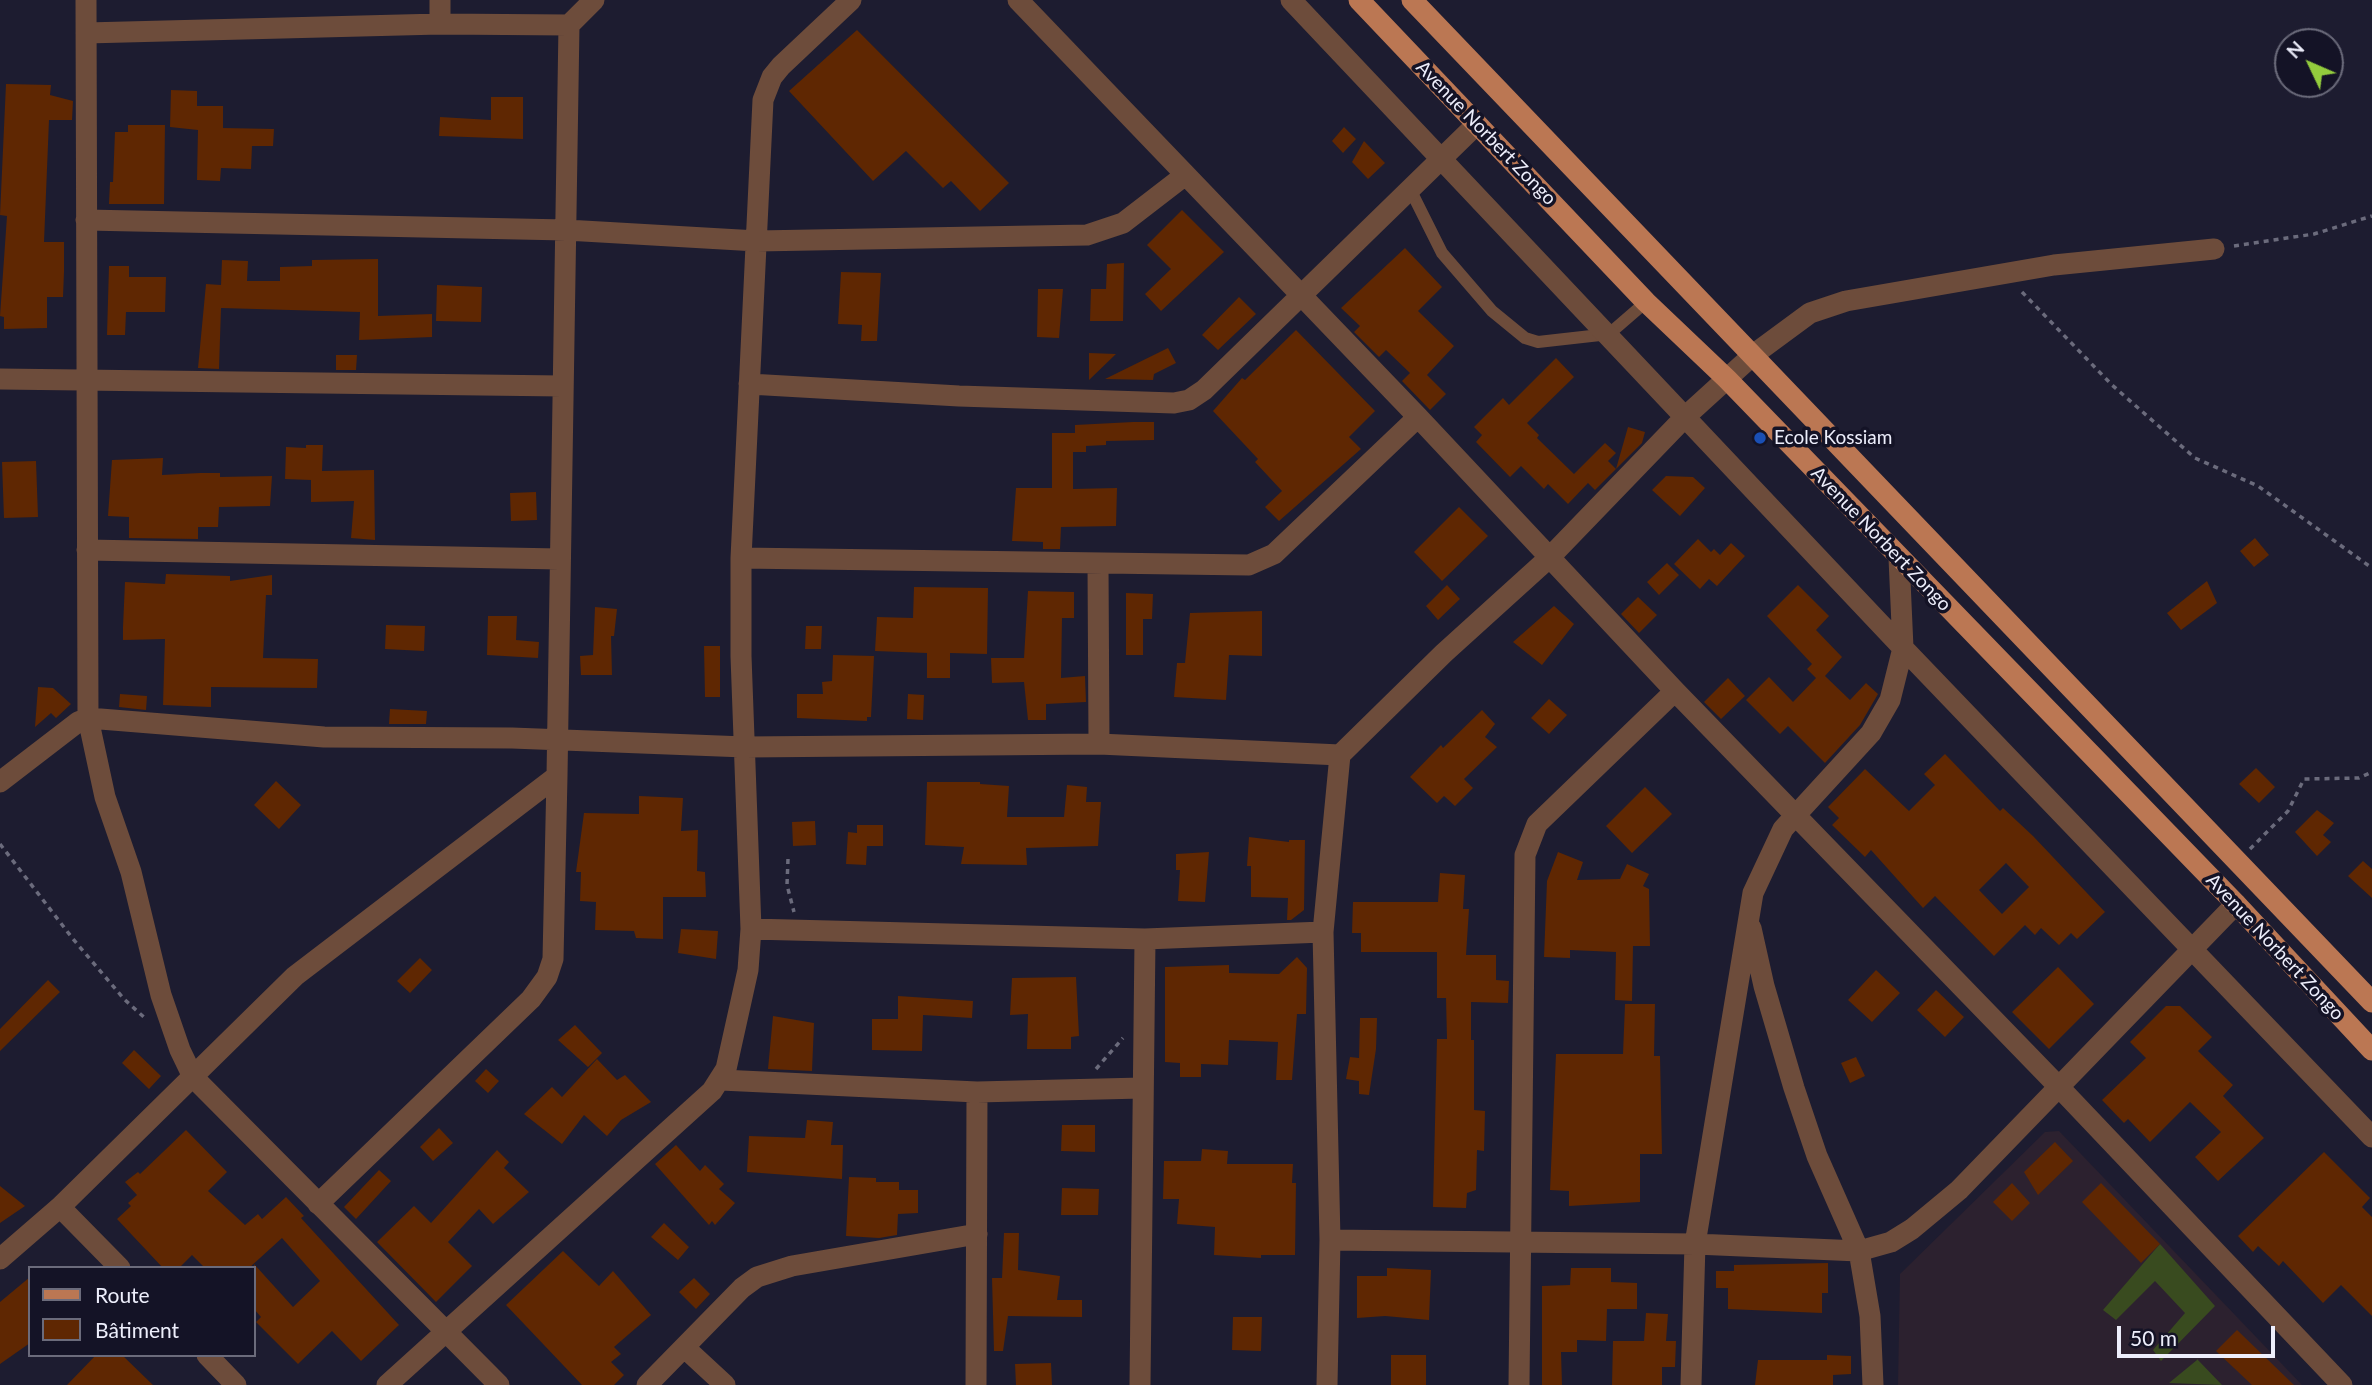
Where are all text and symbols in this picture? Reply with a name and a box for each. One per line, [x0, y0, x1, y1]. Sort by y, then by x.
north arrow [2274, 28, 2344, 98]
text: N [2282, 36, 2308, 63]
street label: Avenue Norbert Zongo [1411, 56, 1561, 210]
place label: Ecole Kossiam [1774, 427, 1892, 449]
marker: Ecole Kossiam [1752, 430, 1768, 446]
street label: Avenue Norbert Zongo [1806, 462, 1956, 616]
street label: Avenue Norbert Zongo [2201, 869, 2349, 1025]
legend [28, 1266, 256, 1357]
text: Route [95, 1282, 150, 1307]
scale bar [2120, 1312, 2278, 1356]
text: Bâtiment [95, 1317, 179, 1342]
text: 50 m [2130, 1325, 2177, 1350]

